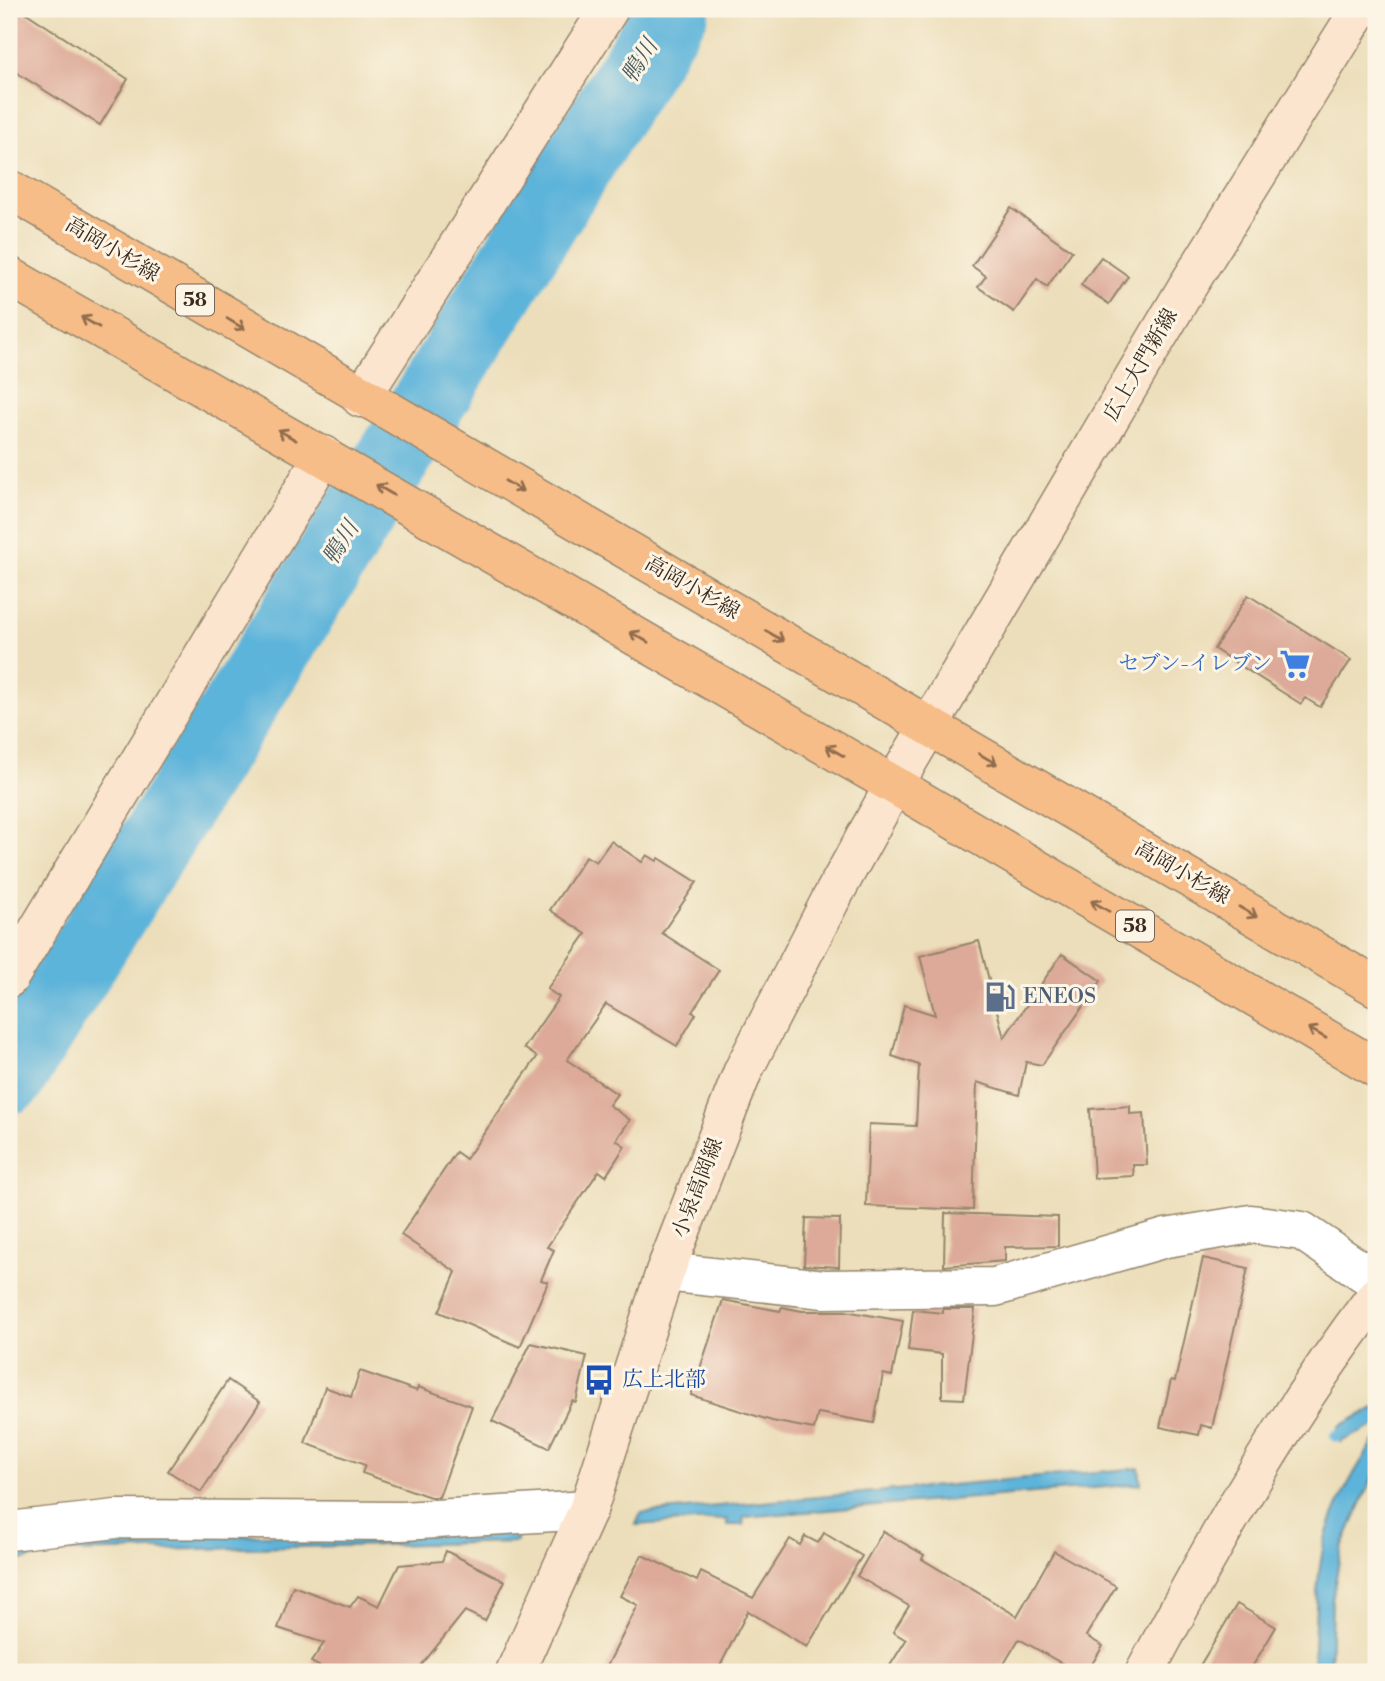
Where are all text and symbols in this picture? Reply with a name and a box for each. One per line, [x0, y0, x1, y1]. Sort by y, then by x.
water label: 鴨川 [616, 32, 666, 88]
street label: 高岡小杉線 [60, 212, 164, 288]
road number: 58 [176, 284, 214, 316]
street label: 広上大門新線 [1098, 304, 1184, 426]
one-way arrow [80, 315, 100, 329]
one-way arrow [225, 317, 245, 331]
one-way arrow [278, 427, 298, 441]
one-way arrow [503, 479, 523, 493]
one-way arrow [375, 483, 395, 497]
water label: 鴨川 [317, 514, 367, 570]
street label: 高岡小杉線 [640, 550, 744, 626]
one-way arrow [764, 629, 784, 643]
one-way arrow [629, 630, 649, 644]
supermarket icon: セブン-イレブン [1278, 647, 1312, 681]
place label: セブン-イレブン [1118, 651, 1272, 677]
one-way arrow [826, 744, 846, 758]
one-way arrow [978, 753, 998, 767]
street label: 高岡小杉線 [1130, 835, 1234, 911]
one-way arrow [1090, 898, 1110, 912]
one-way arrow [1238, 905, 1258, 919]
road number: 58 [1116, 910, 1154, 942]
fuel station icon: ENEOS [983, 980, 1017, 1014]
place label: ENEOS [1023, 984, 1096, 1010]
one-way arrow [1308, 1026, 1328, 1040]
street label: 小泉高岡線 [667, 1134, 729, 1242]
bus stop icon: 広上北部 [582, 1363, 616, 1397]
place label: 広上北部 [622, 1367, 706, 1393]

